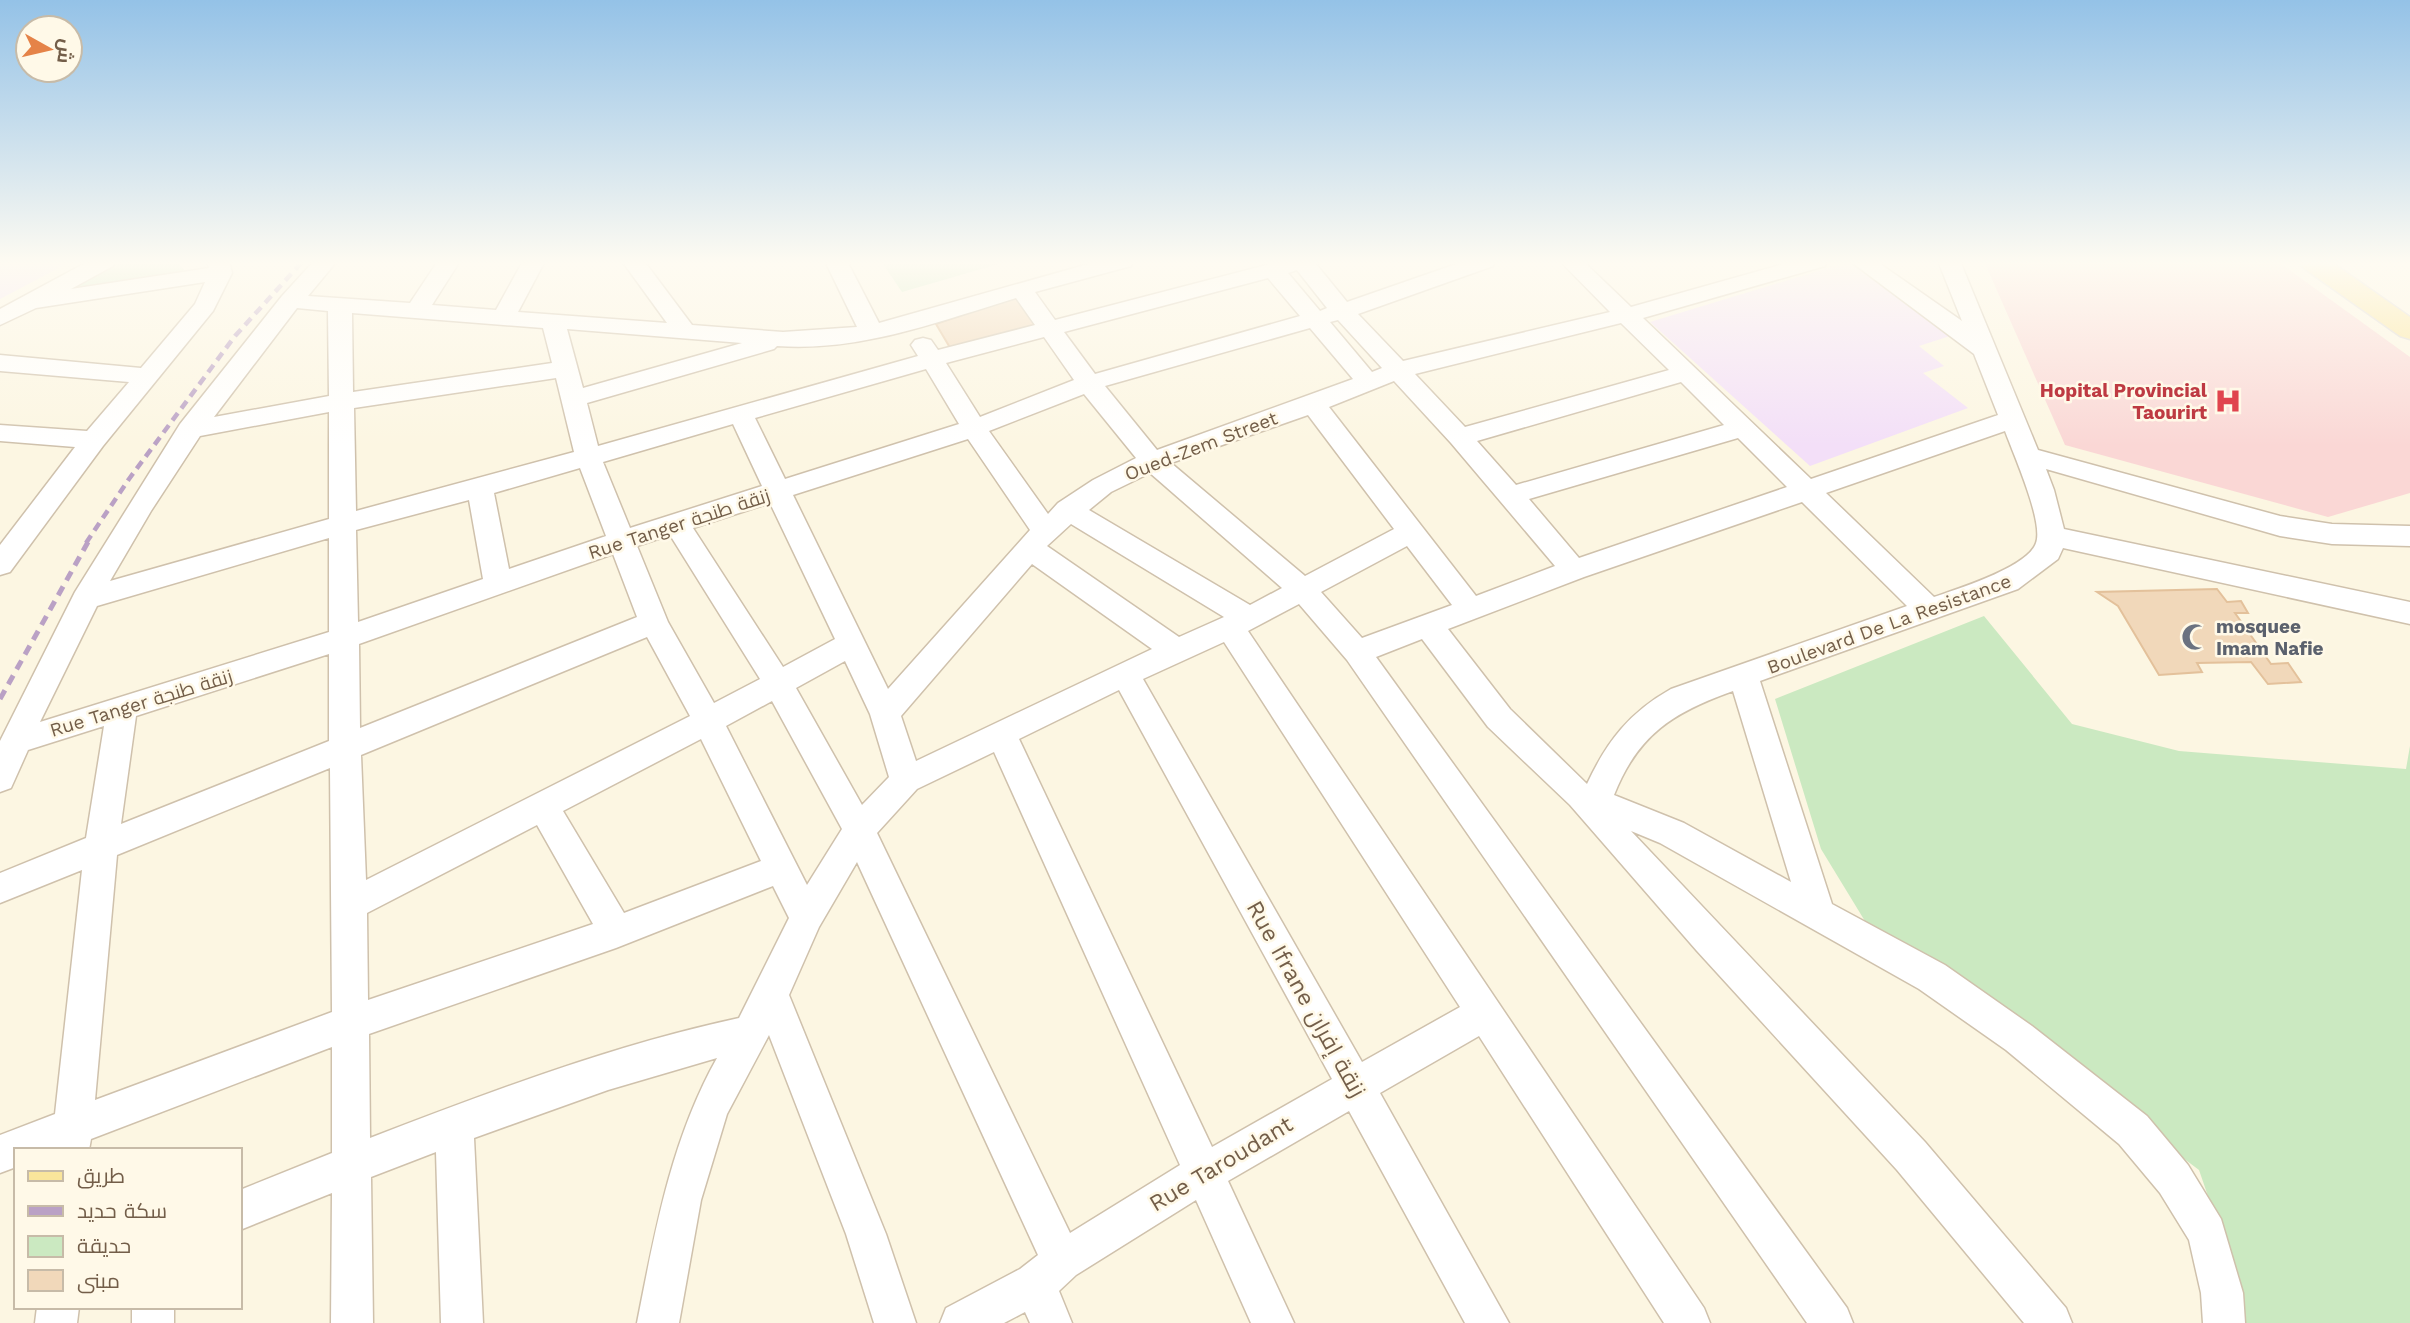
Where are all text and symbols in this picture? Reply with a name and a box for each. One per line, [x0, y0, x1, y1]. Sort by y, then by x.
north arrow [14, 14, 84, 84]
text: ش [52, 38, 78, 65]
place label: Hopital Provincial Taourirt [2040, 379, 2208, 424]
hospital icon: Hopital Provincial Taourirt [2213, 386, 2243, 416]
street label: Oued-Zem Street [1121, 406, 1281, 486]
street label: Rue Tanger زنقة طنجة [585, 484, 773, 564]
street label: Boulevard De La Resistance [1764, 569, 2014, 679]
place label: mosquee Imam Nafie [2216, 615, 2324, 660]
mosque icon: mosquee Imam Nafie [2180, 622, 2210, 652]
street label: Rue Tanger زنقة طنجة [47, 664, 235, 742]
street label: Rue Ifrane زنقة إفران [1240, 896, 1371, 1102]
street label: Rue Taroudant [1144, 1110, 1298, 1217]
legend [14, 1148, 242, 1309]
text: طريق [77, 1163, 125, 1189]
text: سكة حديد [77, 1198, 167, 1223]
text: حديقة [77, 1233, 131, 1258]
text: مبنى [77, 1268, 120, 1294]

